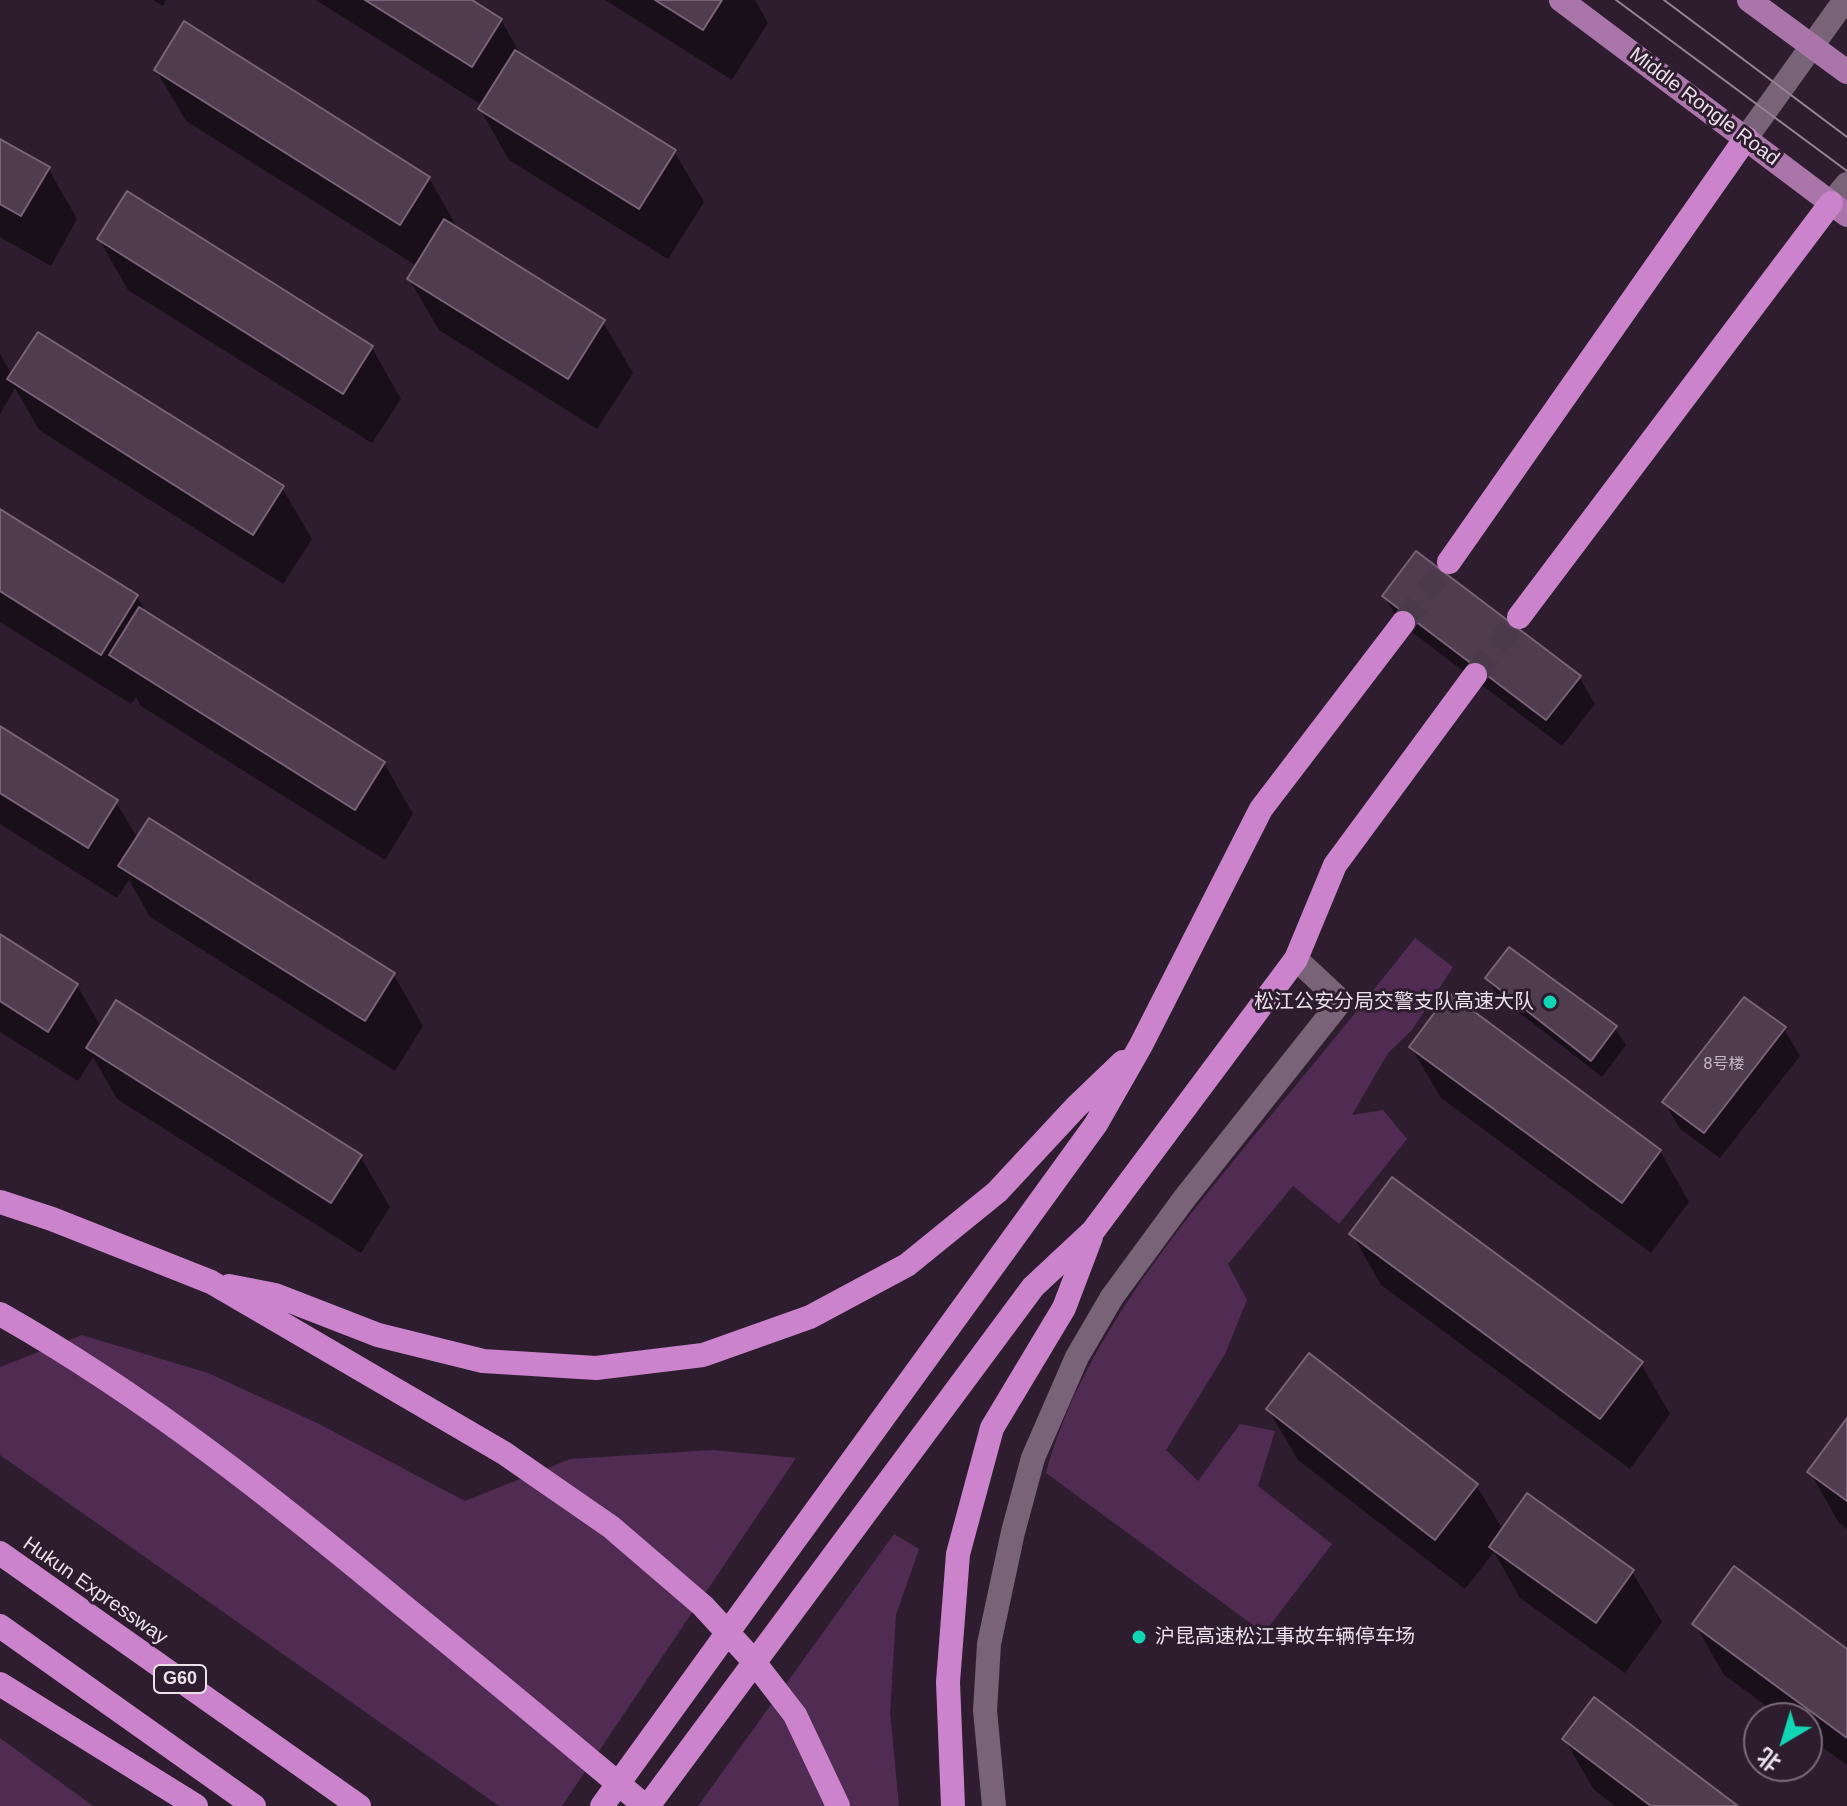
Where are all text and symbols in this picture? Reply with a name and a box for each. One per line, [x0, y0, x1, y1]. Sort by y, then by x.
street label: Middle Rongle Road [1624, 43, 1784, 171]
place label: 松江公安分局交警支队高速大队 [1254, 990, 1534, 1014]
marker: 松江公安分局交警支队高速大队 [1541, 993, 1559, 1011]
house number: 8号楼 [1704, 1055, 1744, 1075]
street label: Hukun Expressway [18, 1532, 172, 1650]
place label: 沪昆高速松江事故车辆停车场 [1155, 1625, 1415, 1649]
marker: 沪昆高速松江事故车辆停车场 [1130, 1628, 1148, 1646]
road number: G60 [154, 1665, 206, 1693]
north arrow [1743, 1702, 1823, 1782]
text: 北 [1753, 1743, 1786, 1776]

